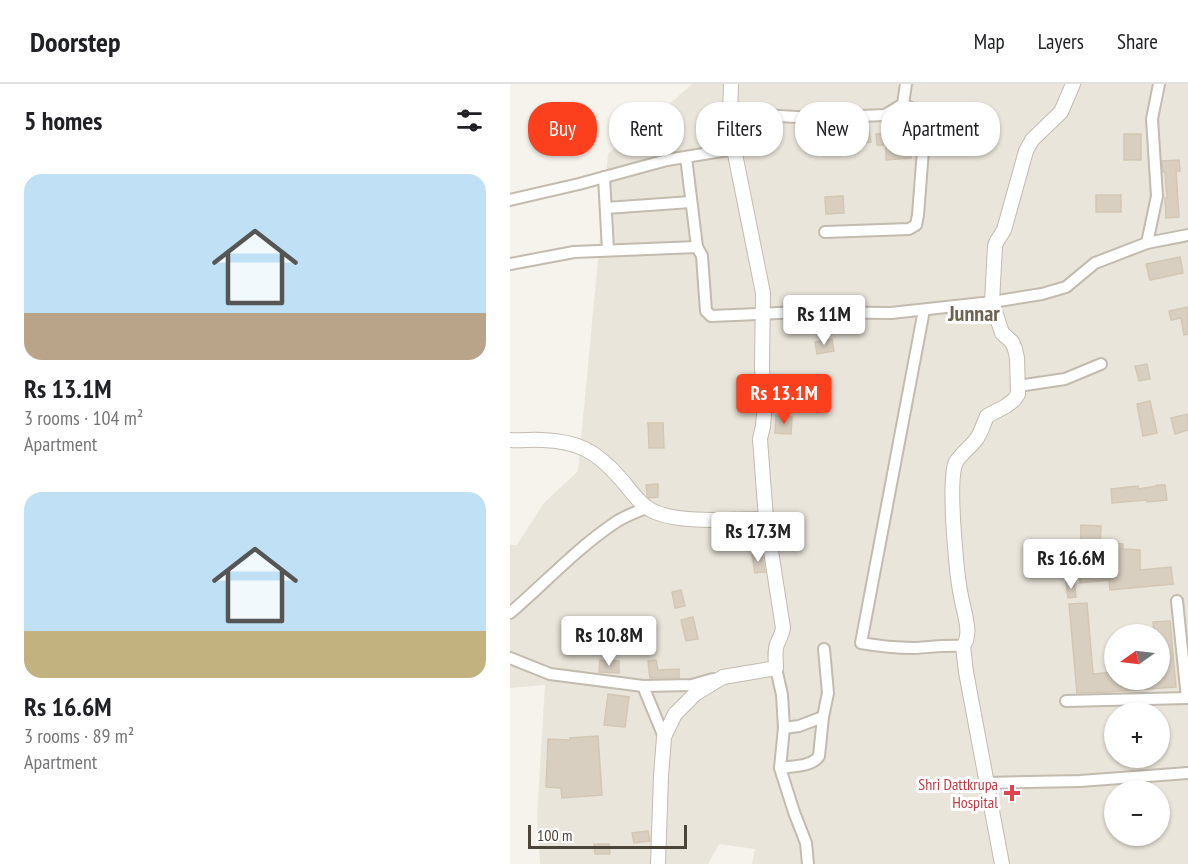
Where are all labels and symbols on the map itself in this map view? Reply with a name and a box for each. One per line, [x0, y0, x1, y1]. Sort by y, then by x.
pin: Rs 11M [775, 295, 873, 346]
district label: Junnar [947, 299, 1000, 327]
pin: Rs 13.1M [722, 374, 846, 425]
pin: Rs 17.3M [696, 512, 820, 563]
pin: Rs 16.6M [1009, 539, 1133, 590]
pin: Rs 10.8M [547, 616, 671, 667]
north arrow [1104, 624, 1170, 690]
place label: Shri Dattkrupa Hospital [918, 774, 998, 812]
marker: Shri Dattkrupa Hospital [1003, 784, 1021, 802]
scale bar [528, 822, 687, 850]

